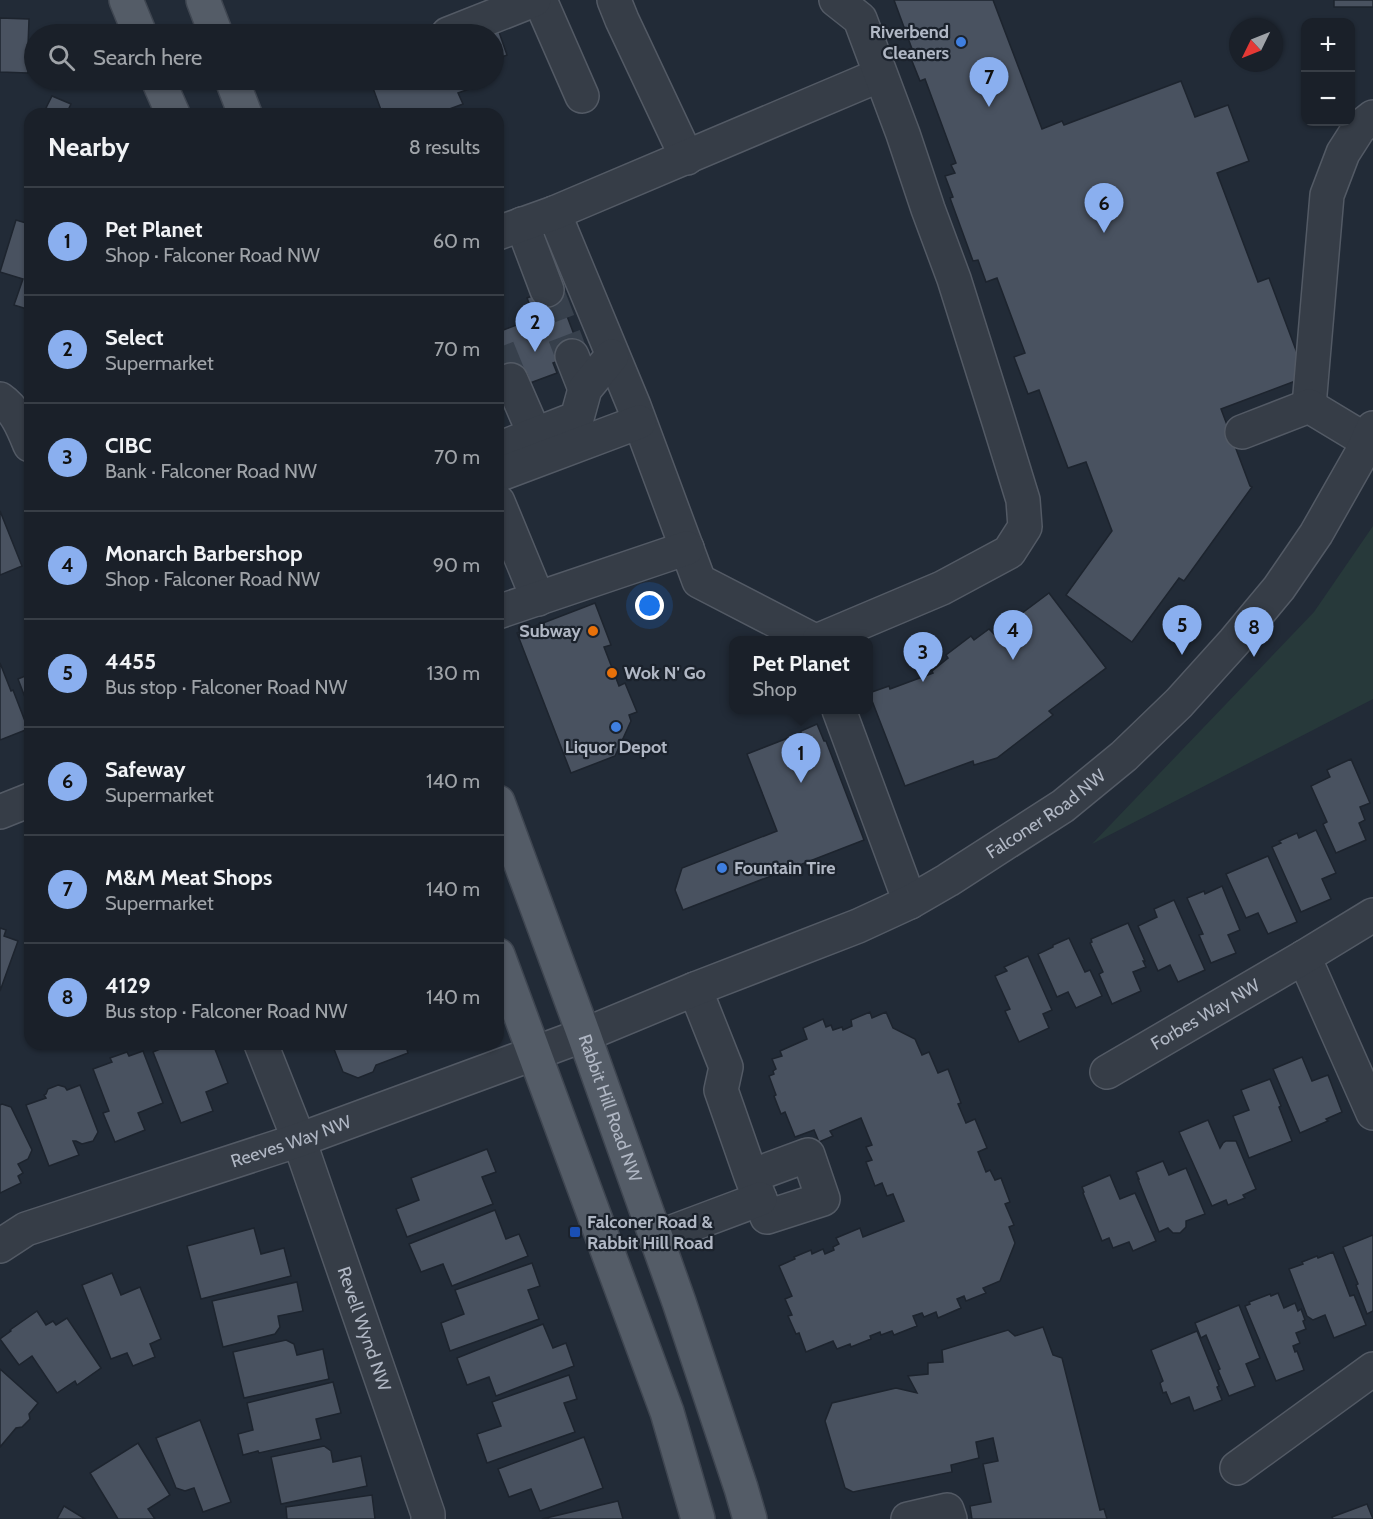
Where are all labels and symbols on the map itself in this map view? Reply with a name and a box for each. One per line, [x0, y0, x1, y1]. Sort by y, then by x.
north arrow [1229, 18, 1283, 72]
place label: Riverbend Cleaners [870, 21, 949, 64]
marker: Riverbend Cleaners [954, 35, 968, 49]
pin: 7 [970, 57, 1008, 107]
pin: 6 [1084, 184, 1124, 233]
pin: 2 [516, 302, 554, 352]
your location [635, 591, 664, 620]
pin: 5 [1162, 606, 1202, 655]
pin: 8 [1234, 608, 1274, 657]
pin: 4 [994, 610, 1032, 660]
place label: Subway [519, 620, 581, 642]
marker: Subway [586, 624, 600, 638]
pin: 3 [904, 632, 942, 682]
place label: Wok N' Go [624, 662, 706, 684]
marker: Wok N' Go [605, 666, 619, 680]
marker: Liquor Depot [609, 720, 623, 734]
pin: 1 [782, 734, 820, 783]
place label: Liquor Depot [565, 736, 667, 758]
street label: Falconer Road NW [982, 765, 1110, 864]
place label: Fountain Tire [734, 857, 836, 879]
marker: Fountain Tire [715, 861, 729, 875]
street label: Forbes Way NW [1147, 974, 1264, 1055]
street label: Rabbit Hill Road NW [574, 1031, 646, 1185]
street label: Reeves Way NW [228, 1111, 354, 1172]
place label: Falconer Road & Rabbit Hill Road [587, 1211, 714, 1254]
marker: Falconer Road & Rabbit Hill Road [568, 1225, 582, 1239]
street label: Revell Wynd NW [333, 1264, 396, 1394]

